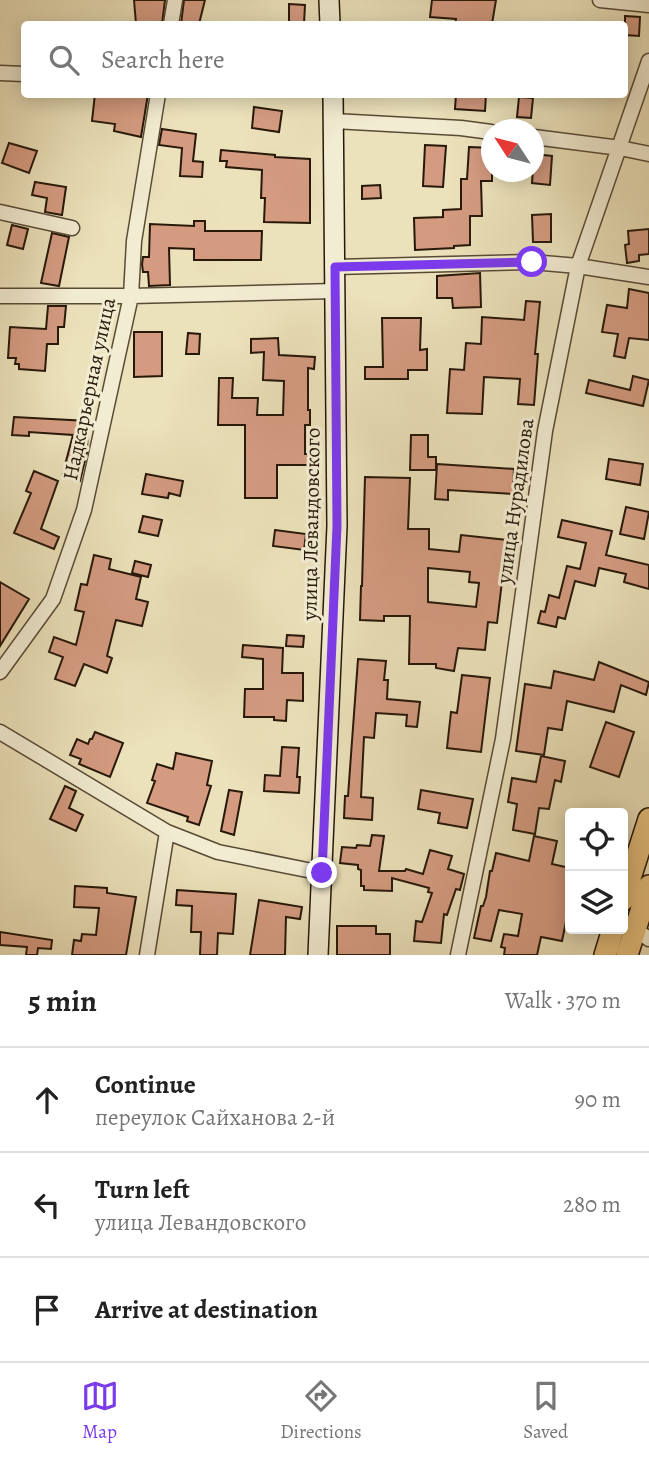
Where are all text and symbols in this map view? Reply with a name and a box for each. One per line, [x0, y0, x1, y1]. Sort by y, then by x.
search box [21, 21, 628, 98]
icon: search [45, 41, 83, 79]
text: Search here [101, 42, 225, 77]
north arrow [481, 119, 544, 182]
route start [516, 246, 547, 277]
street label: Надкарьерная улица [56, 295, 122, 483]
street label: улица Нурадилова [489, 416, 540, 586]
street label: улица Левандовского [295, 427, 327, 622]
map controls [565, 808, 628, 934]
button: locate [565, 808, 628, 871]
route end [306, 857, 337, 888]
button: layers [565, 871, 628, 934]
text: 5 min [28, 981, 97, 1021]
text: Walk · 370 m [505, 985, 621, 1016]
text: Continue [95, 1067, 196, 1102]
icon: ahead [28, 1081, 66, 1119]
text: 90 m [575, 1084, 621, 1115]
text: переулок Сайханова 2-й [95, 1102, 335, 1133]
text: Turn left [95, 1172, 190, 1207]
icon: left [28, 1186, 66, 1224]
text: 280 m [563, 1189, 621, 1220]
text: улица Левандовского [95, 1207, 306, 1238]
icon: arrive [28, 1291, 66, 1329]
text: Arrive at destination [95, 1292, 318, 1327]
tab: Map [81, 1377, 119, 1445]
tab: Directions [280, 1377, 362, 1445]
tab: Saved [523, 1377, 568, 1445]

